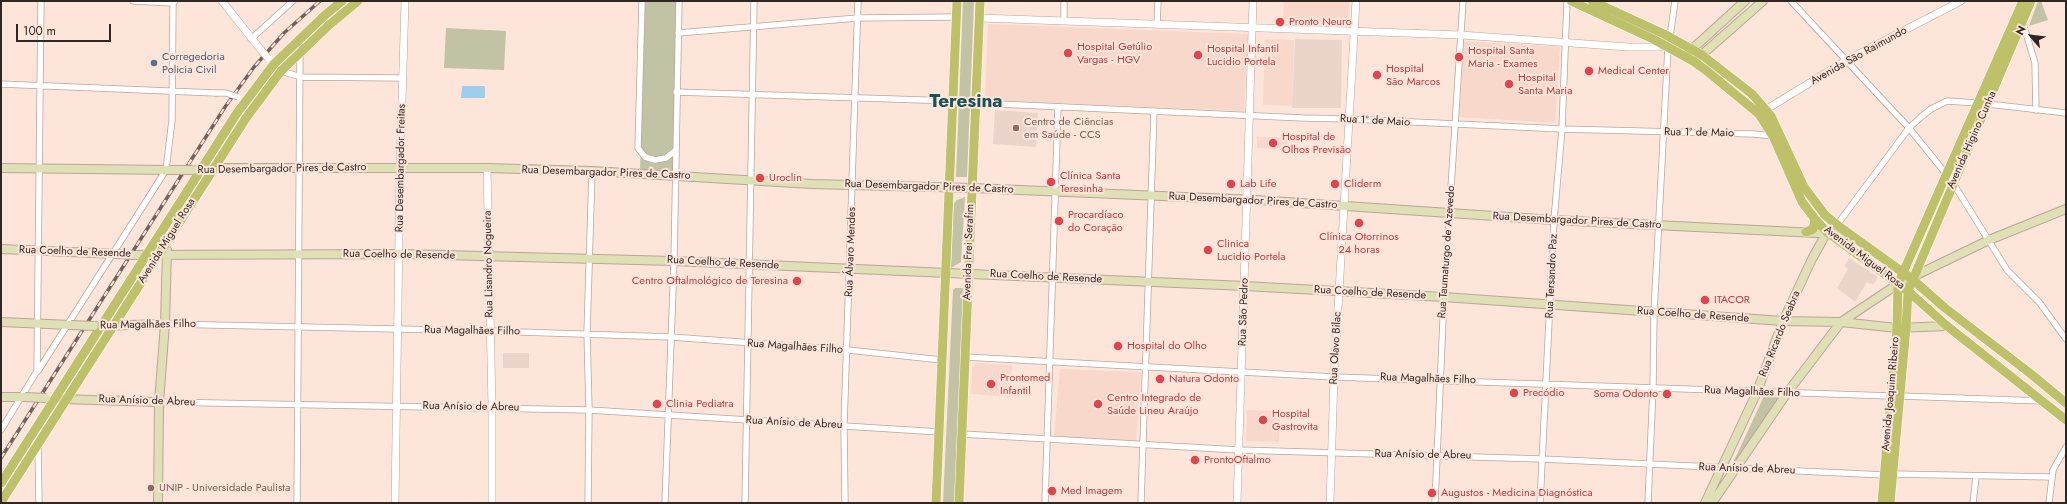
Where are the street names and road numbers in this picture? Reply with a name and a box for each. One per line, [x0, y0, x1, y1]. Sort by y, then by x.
street label: Avenida São Raimundo [1809, 24, 1909, 88]
street label: Avenida Higino Cunha [1944, 89, 2000, 191]
street label: Rua Desembargador Freitas [393, 104, 409, 232]
street label: Rua 1º de Maio [1340, 113, 1410, 129]
street label: Rua 1º de Maio [1664, 126, 1734, 140]
street label: Rua Desembargador Pires de Castro [197, 161, 367, 177]
street label: Rua Desembargador Pires de Castro [521, 163, 691, 183]
street label: Rua Desembargador Pires de Castro [844, 177, 1014, 197]
street label: Rua Taumaturgo de Azevedo [1436, 185, 1458, 319]
street label: Rua Desembargador Pires de Castro [1168, 190, 1338, 212]
street label: Avenida Miguel Rosa [136, 196, 198, 286]
street label: Avenida Frei Serafim [961, 203, 977, 301]
street label: Rua Álvaro Mendes [843, 207, 859, 297]
street label: Rua Lisandro Nogueira [481, 210, 497, 318]
street label: Rua Desembargador Pires de Castro [1492, 210, 1662, 232]
street label: Avenida Miguel Rosa [1821, 223, 1907, 293]
street label: Rua Tersandro Paz [1543, 233, 1561, 319]
street label: Rua Coelho de Resende [19, 243, 131, 261]
street label: Rua Coelho de Resende [343, 247, 455, 263]
street label: Rua Coelho de Resende [667, 253, 779, 273]
street label: Rua Coelho de Resende [990, 267, 1102, 287]
street label: Rua São Pedro [1236, 278, 1252, 346]
street label: Rua Coelho de Resende [1314, 283, 1426, 303]
street label: Rua Ricardo Seabra [1757, 289, 1803, 379]
street label: Rua Coelho de Resende [1637, 305, 1749, 325]
street label: Rua Olavo Bilac [1327, 311, 1345, 385]
street label: Rua Magalhães Filho [100, 318, 196, 332]
street label: Rua Magalhães Filho [424, 324, 520, 338]
street label: Avenida Joaquim Ribeiro [1879, 336, 1903, 452]
street label: Rua Magalhães Filho [747, 337, 843, 357]
street label: Rua Magalhães Filho [1380, 371, 1476, 387]
street label: Rua Magalhães Filho [1704, 384, 1800, 400]
street label: Rua Anísio de Abreu [98, 393, 196, 409]
street label: Rua Anísio de Abreu [422, 400, 520, 414]
street label: Rua Anísio de Abreu [745, 414, 843, 432]
street label: Rua Anísio de Abreu [1374, 448, 1472, 462]
street label: Rua Anísio de Abreu [1698, 461, 1796, 477]

